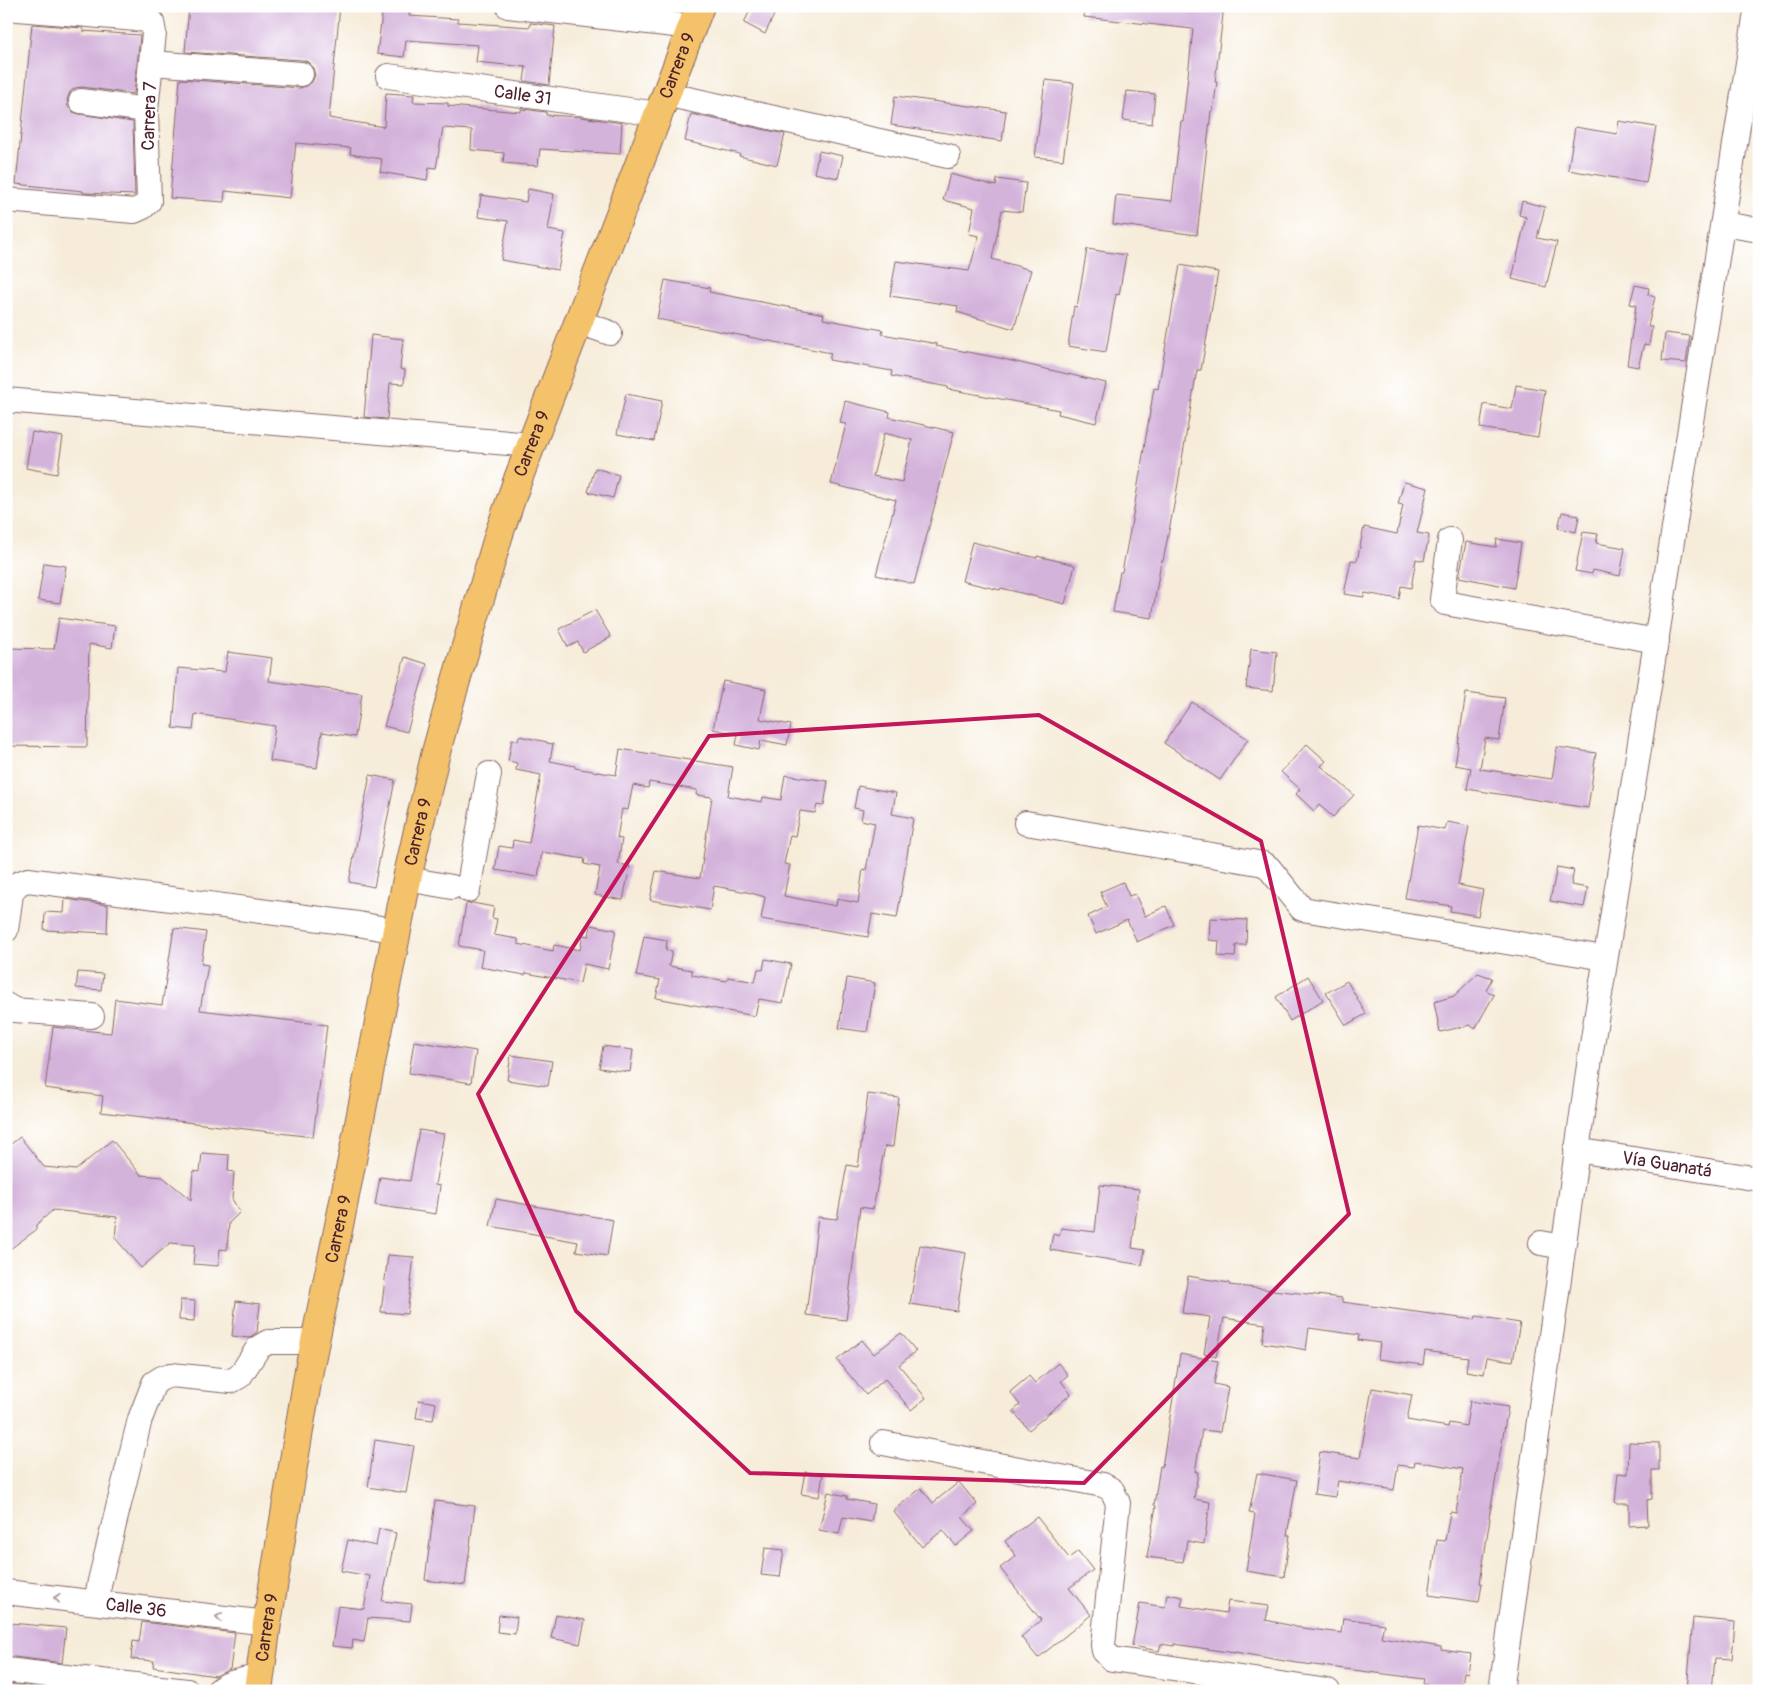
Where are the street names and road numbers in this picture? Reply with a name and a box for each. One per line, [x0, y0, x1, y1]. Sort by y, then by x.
street label: Carrera 9 [654, 30, 701, 102]
street label: Calle 31 [492, 80, 553, 111]
street label: Carrera 7 [137, 81, 162, 151]
street label: Carrera 9 [509, 408, 555, 480]
street label: Carrera 9 [399, 796, 437, 868]
street label: Vía Guanatá [1620, 1146, 1713, 1183]
street label: Carrera 9 [320, 1193, 357, 1265]
street label: Carrera 9 [251, 1592, 284, 1663]
street label: Calle 36 [104, 1593, 168, 1623]

